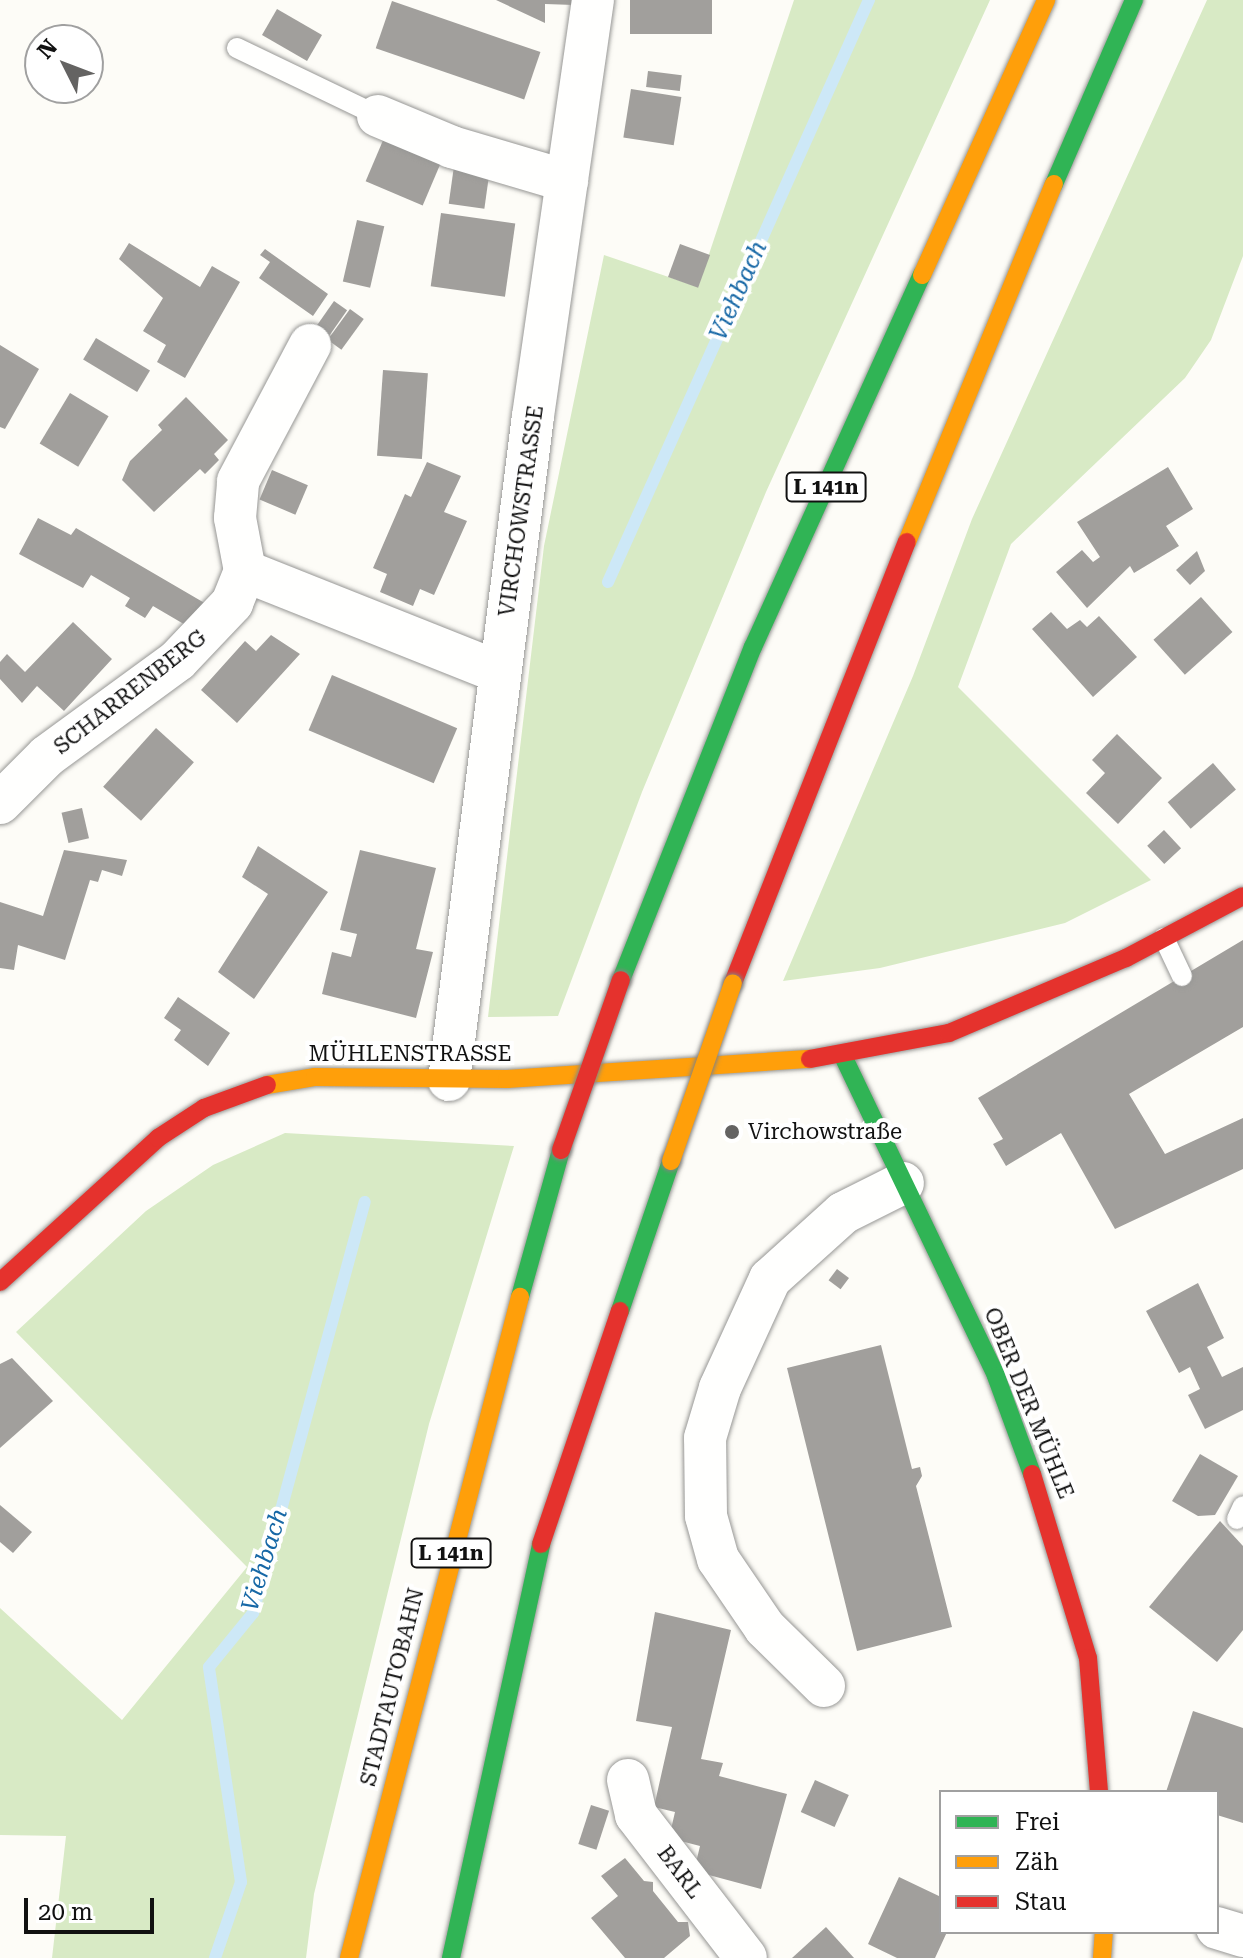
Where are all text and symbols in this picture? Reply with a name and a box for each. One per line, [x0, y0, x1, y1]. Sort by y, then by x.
north arrow [24, 24, 104, 104]
text: N [32, 34, 62, 64]
water label: Viehbach [704, 237, 774, 345]
street label: VIRCHOWSTRASSE [493, 404, 549, 618]
road number: L 141n [784, 471, 868, 503]
street label: SCHARRENBERG [48, 624, 212, 760]
street label: MÜHLENSTRASSE [309, 1041, 511, 1067]
place label: Virchowstraße [748, 1119, 902, 1145]
marker: Virchowstraße [723, 1123, 741, 1141]
street label: OBER DER MÜHLE [979, 1304, 1079, 1502]
water label: Viehbach [236, 1505, 294, 1615]
road number: L 141n [409, 1537, 493, 1569]
street label: STADTAUTOBAHN [355, 1585, 429, 1789]
legend [939, 1790, 1219, 1934]
text: Frei [1015, 1808, 1060, 1836]
street label: BARL [652, 1841, 708, 1903]
text: Zäh [1015, 1848, 1059, 1876]
scale bar [28, 1882, 158, 1932]
text: Stau [1015, 1888, 1067, 1916]
text: 20 m [38, 1898, 93, 1926]

